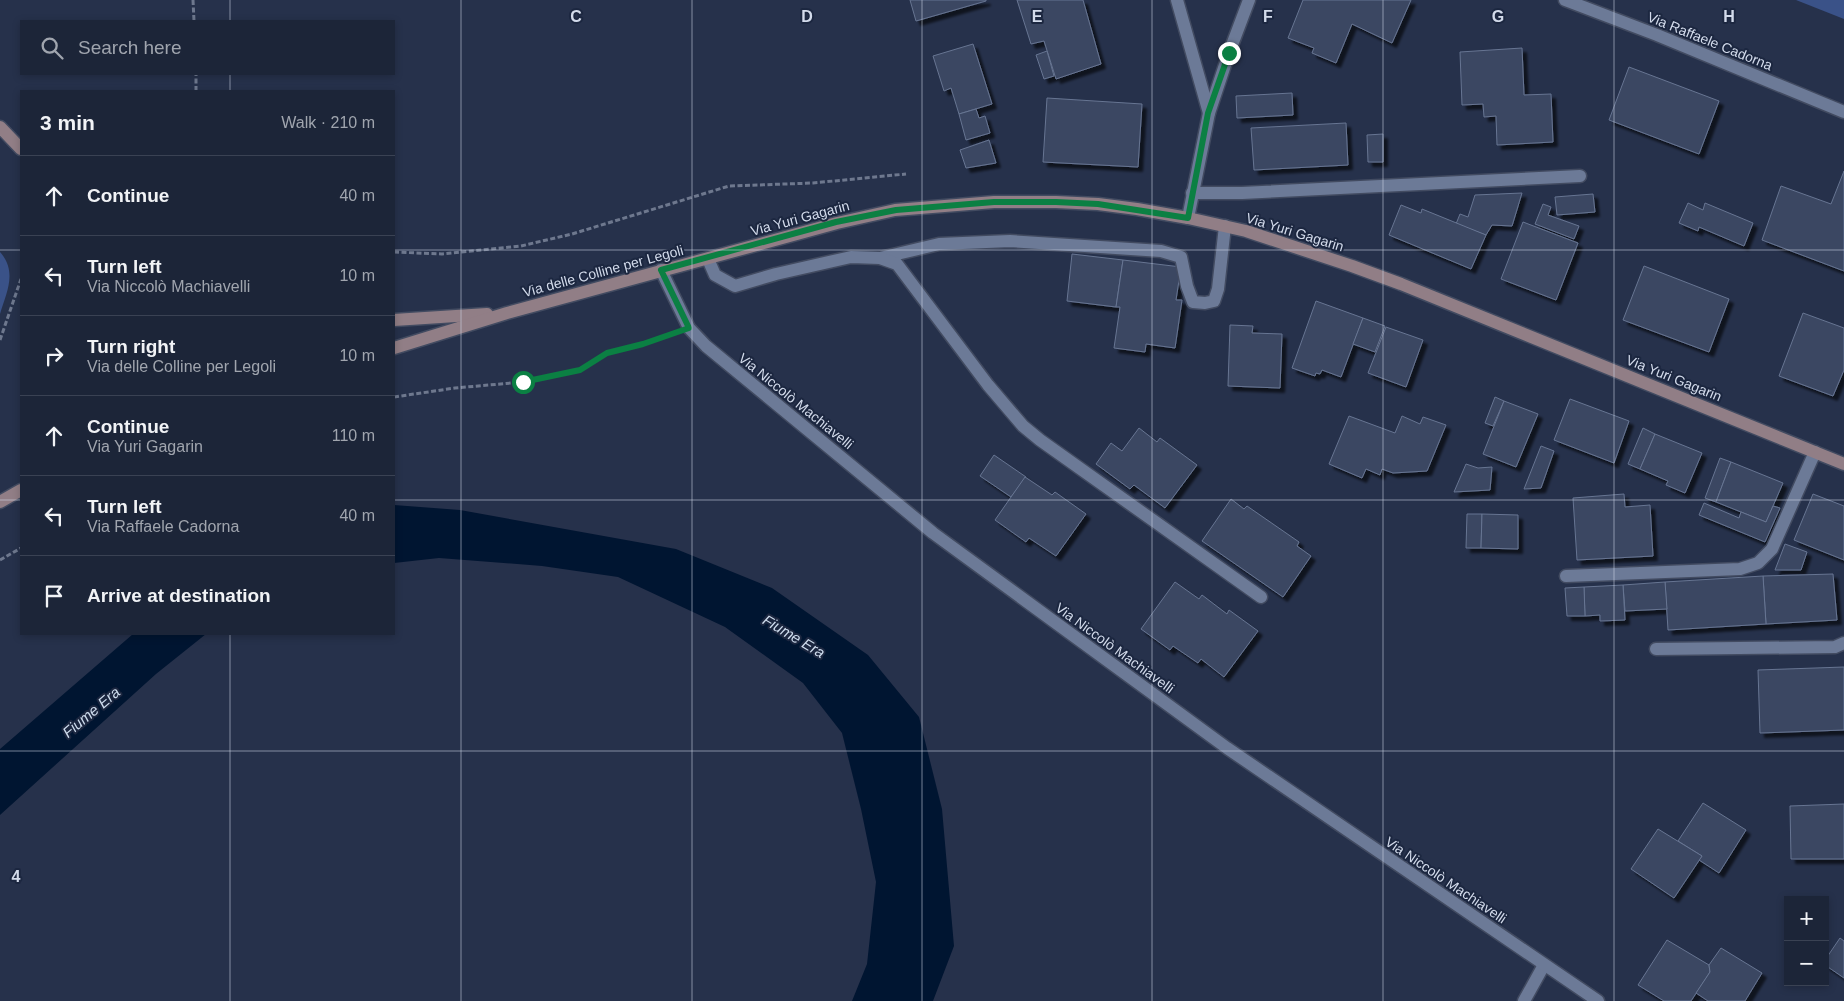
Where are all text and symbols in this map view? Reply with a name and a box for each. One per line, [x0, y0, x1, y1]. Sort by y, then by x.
text: C [570, 8, 582, 25]
text: D [801, 8, 813, 25]
text: E [1032, 8, 1043, 25]
text: F [1263, 8, 1273, 25]
text: G [1492, 8, 1504, 25]
text: H [1723, 8, 1735, 25]
street label: Via Raffaele Cadorna [1645, 9, 1775, 73]
search box [20, 20, 395, 75]
icon: search [38, 34, 66, 62]
text: Search here [78, 37, 182, 58]
route end [1218, 42, 1241, 65]
text: 3 min [40, 111, 95, 134]
text: Walk · 210 m [281, 114, 375, 131]
icon: ahead [40, 182, 68, 210]
text: Continue [87, 185, 169, 206]
text: 40 m [339, 187, 375, 204]
street label: Via Yuri Gagarin [749, 197, 851, 239]
street label: Via Yuri Gagarin [1244, 210, 1346, 254]
street label: Via delle Colline per Legoli [521, 242, 685, 300]
text: Turn left [87, 256, 162, 277]
icon: left [40, 262, 68, 290]
text: 10 m [339, 267, 375, 284]
text: Via Niccolò Machiavelli [87, 278, 250, 295]
text: Turn right [87, 336, 175, 357]
icon: right [40, 342, 68, 370]
text: 10 m [339, 347, 375, 364]
street label: Via Niccolò Machiavelli [735, 350, 857, 452]
street label: Via Yuri Gagarin [1624, 352, 1724, 404]
text: Via delle Colline per Legoli [87, 358, 276, 375]
route start [512, 371, 535, 394]
text: Continue [87, 416, 169, 437]
icon: ahead [40, 422, 68, 450]
text: 110 m [332, 427, 375, 444]
text: Via Yuri Gagarin [87, 438, 203, 455]
text: Turn left [87, 496, 162, 517]
icon: left [40, 502, 68, 530]
text: 40 m [339, 507, 375, 524]
text: Via Raffaele Cadorna [87, 518, 239, 535]
icon: arrive [40, 582, 68, 610]
text: Arrive at destination [87, 585, 271, 606]
street label: Via Niccolò Machiavelli [1052, 600, 1178, 696]
water label: Fiume Era [760, 611, 828, 661]
water label: Fiume Era [59, 683, 123, 741]
street label: Via Niccolò Machiavelli [1382, 833, 1510, 927]
text: 4 [12, 868, 21, 885]
map controls [1784, 896, 1829, 986]
button: + [1784, 896, 1829, 941]
button: − [1784, 941, 1829, 986]

